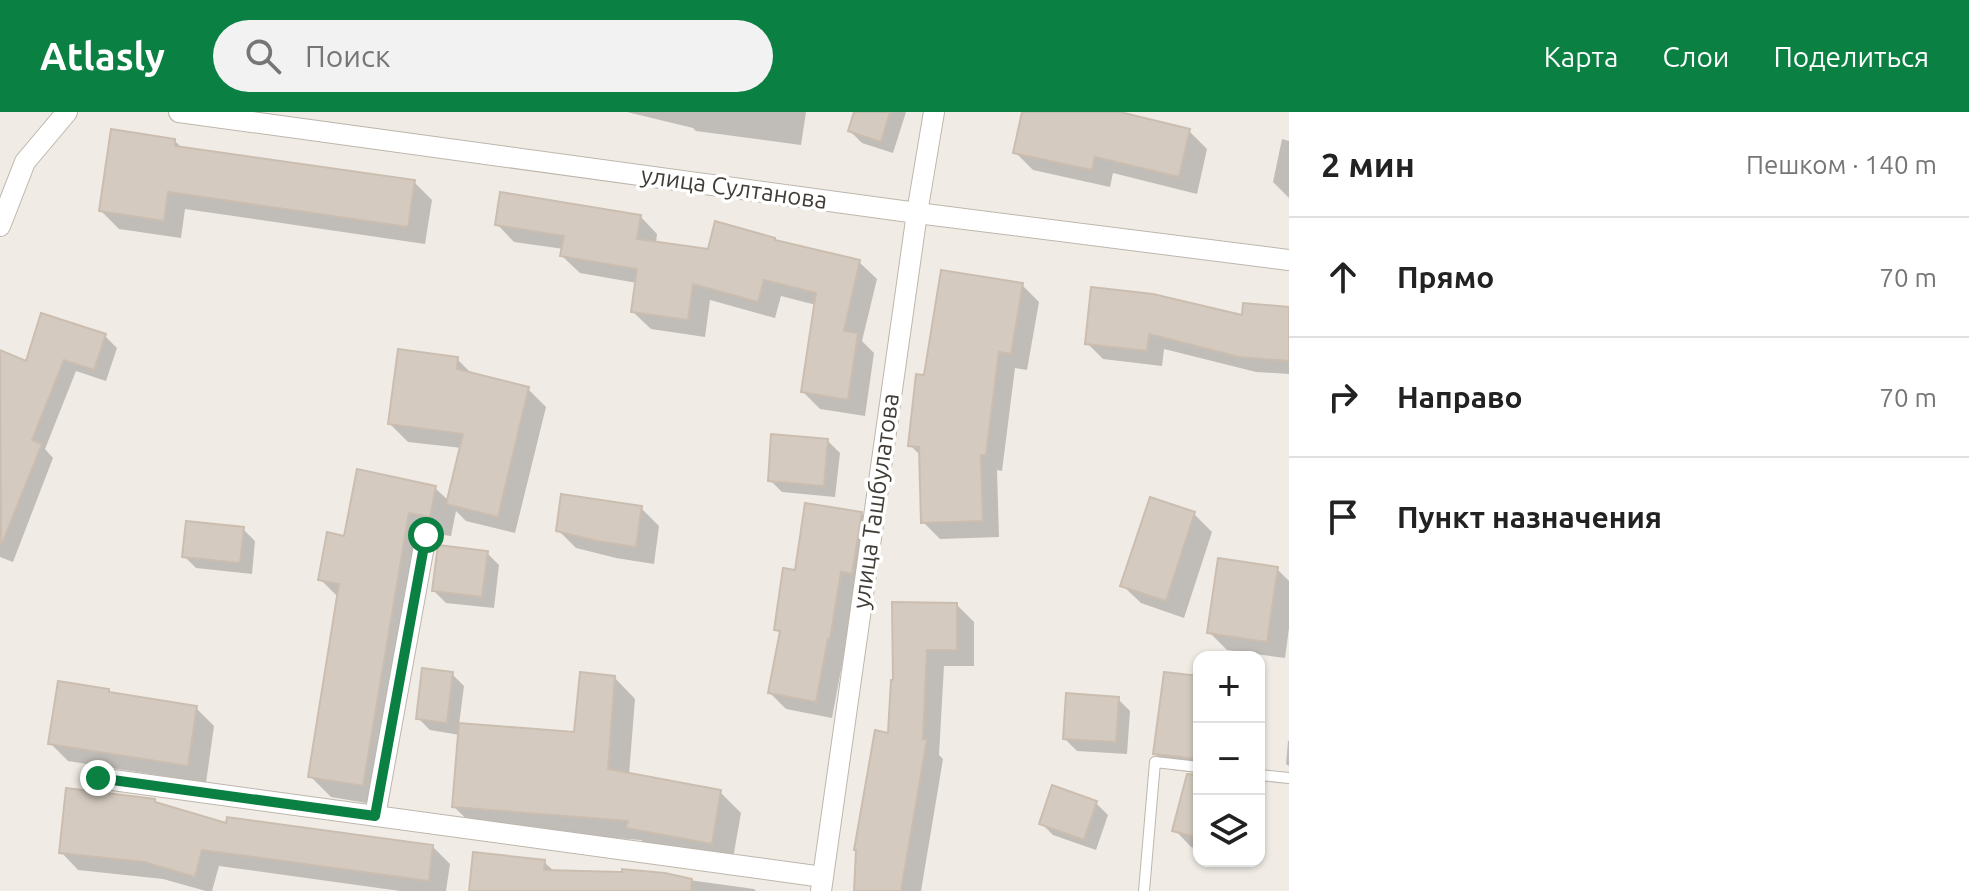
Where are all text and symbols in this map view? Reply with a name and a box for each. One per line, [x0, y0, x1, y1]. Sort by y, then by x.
search box [213, 20, 773, 92]
icon: search [241, 34, 285, 78]
text: Atlasly [40, 35, 165, 77]
text: Поиск [305, 39, 390, 73]
text: Карта [1544, 41, 1618, 72]
text: Слои [1662, 41, 1729, 72]
text: Поделиться [1773, 41, 1929, 72]
text: 2 мин [1321, 145, 1415, 183]
text: Пешком · 140 m [1746, 150, 1937, 179]
street label: улица Султанова [639, 161, 829, 214]
icon: ahead [1321, 255, 1365, 299]
text: Прямо [1397, 260, 1494, 294]
text: 70 m [1879, 263, 1937, 292]
icon: right [1321, 375, 1365, 419]
text: Направо [1397, 380, 1523, 414]
text: 70 m [1879, 383, 1937, 412]
street label: улица Ташбулатова [847, 391, 904, 610]
icon: arrive [1321, 495, 1365, 539]
text: Пункт назначения [1397, 500, 1662, 534]
route start [408, 517, 444, 553]
map controls [1193, 651, 1265, 867]
button: + [1193, 651, 1265, 723]
button: − [1193, 723, 1265, 795]
route end [80, 760, 116, 796]
button: layers [1193, 795, 1265, 867]

